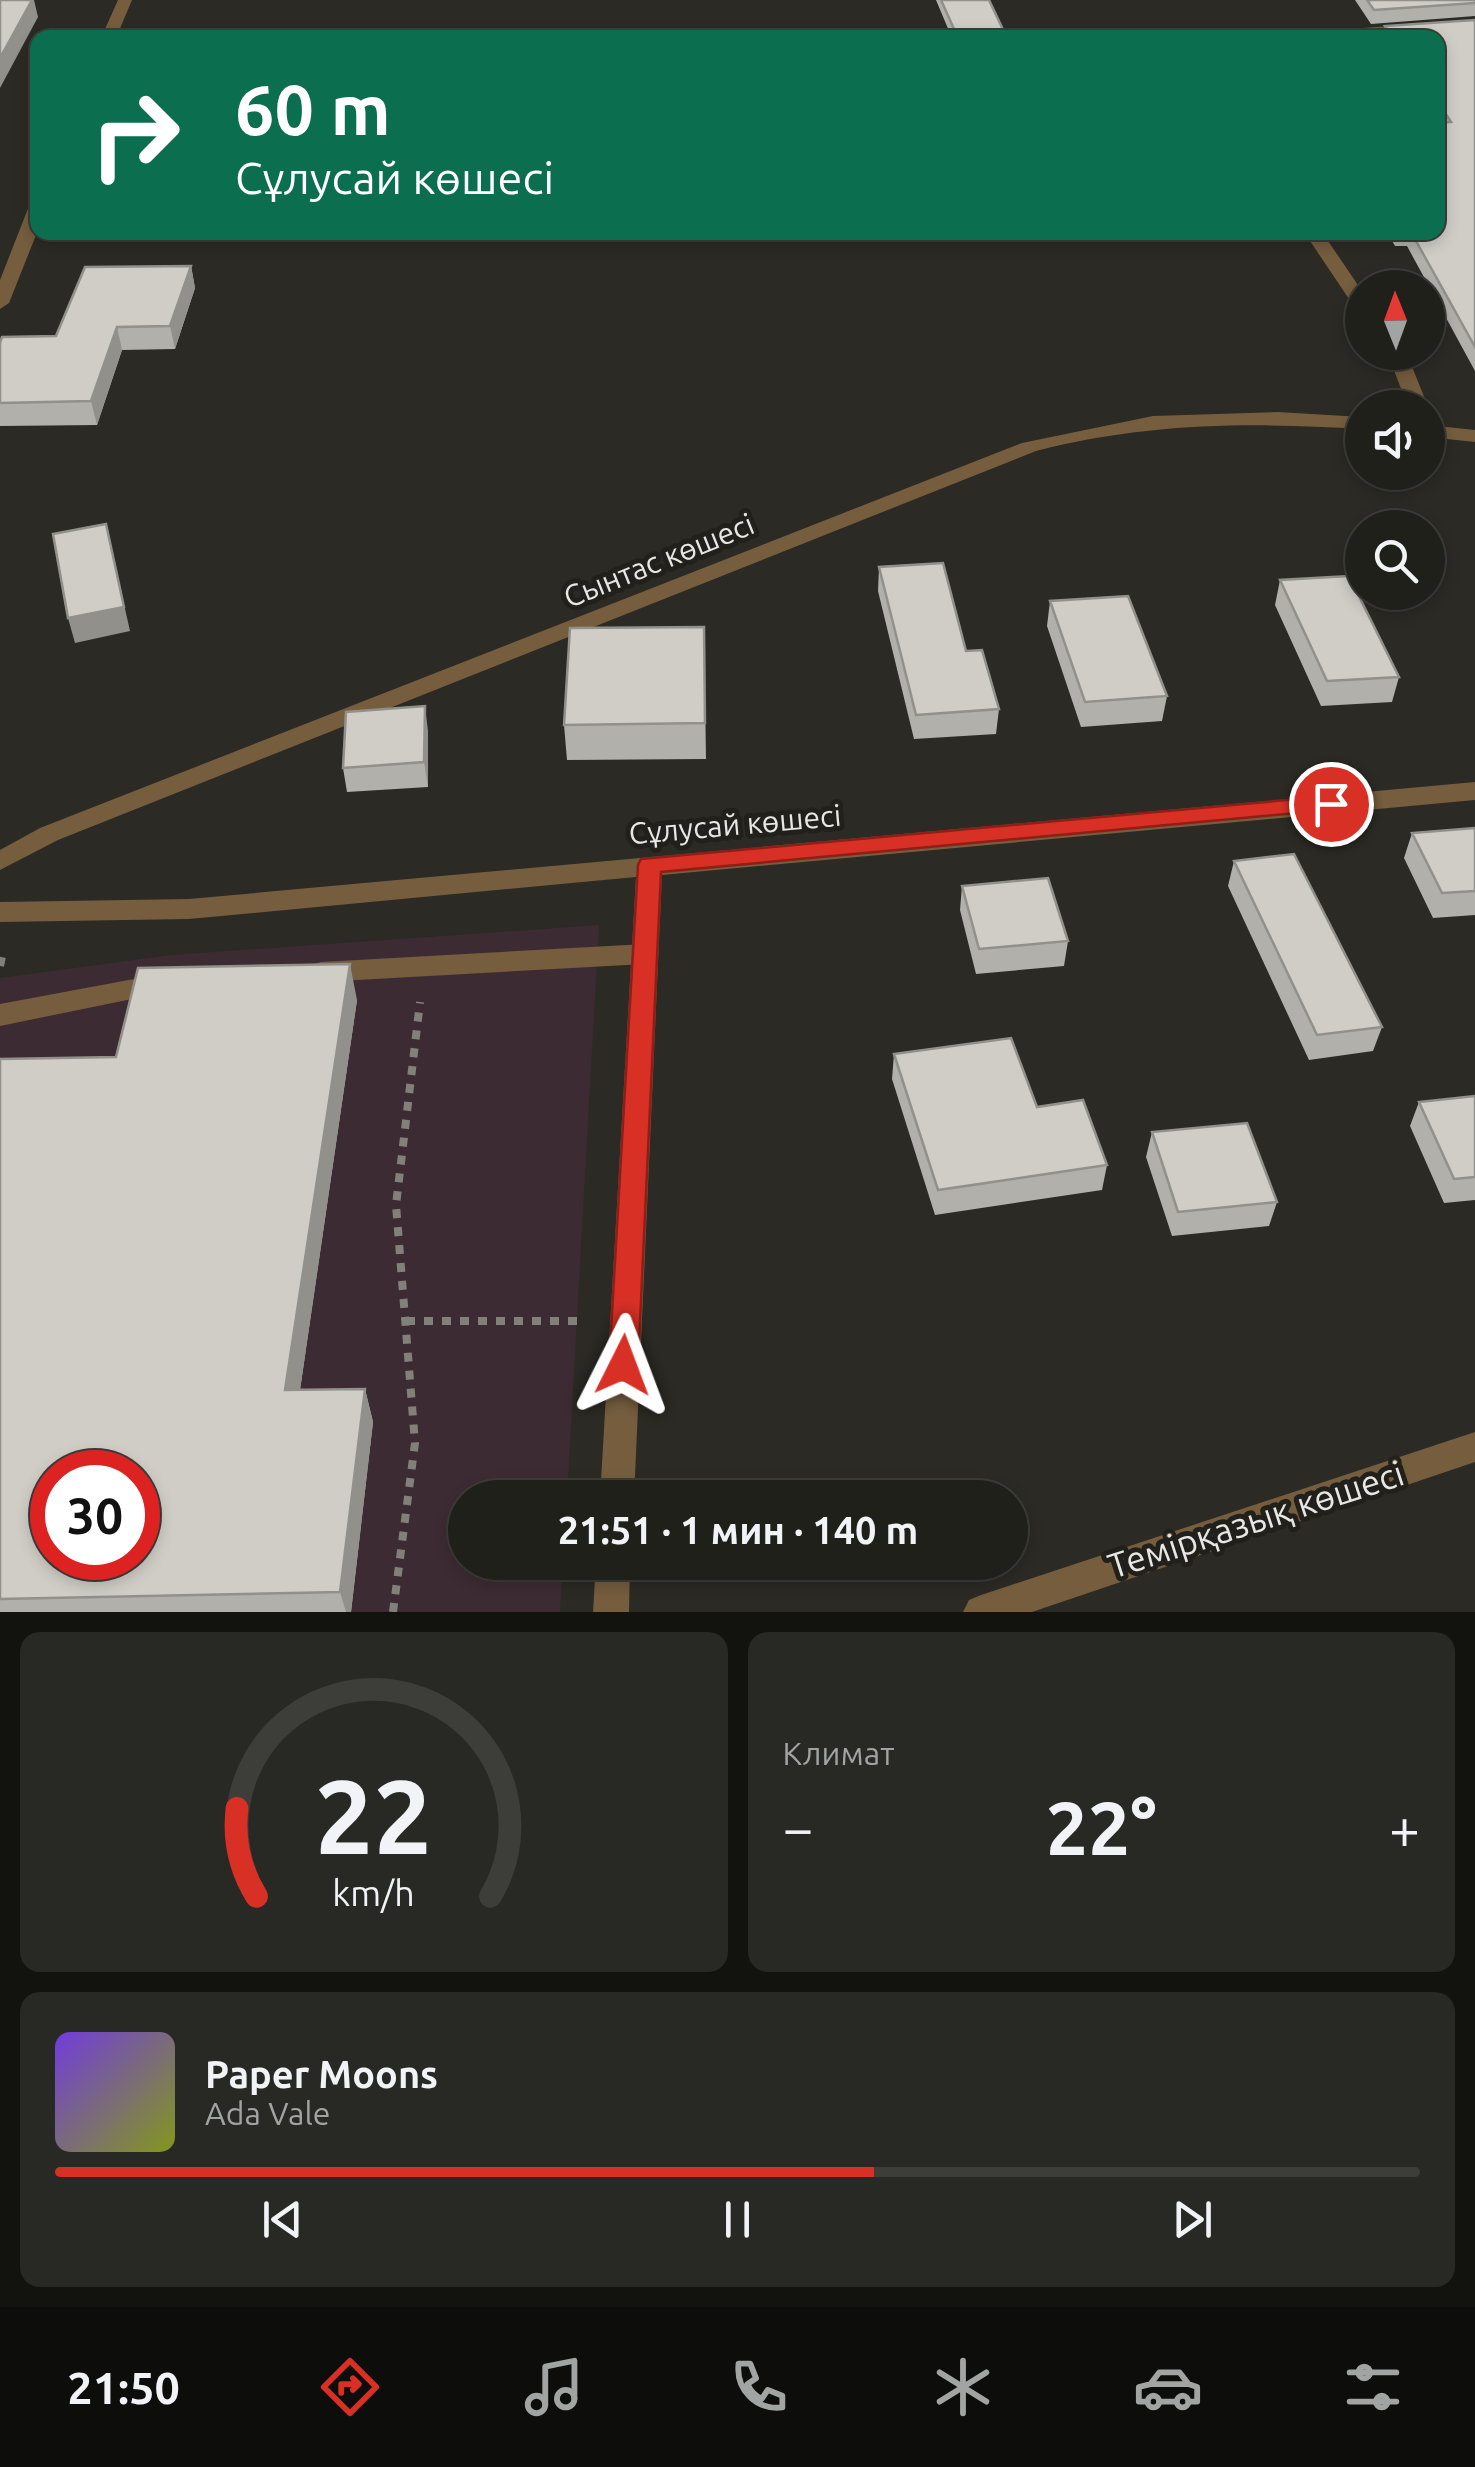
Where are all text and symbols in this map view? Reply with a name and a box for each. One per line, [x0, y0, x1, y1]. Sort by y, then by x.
icon: right [70, 70, 200, 200]
text: 60 m [235, 70, 391, 148]
text: Сұлусай көшесі [235, 152, 554, 203]
north arrow [1345, 270, 1445, 370]
map controls [1345, 270, 1445, 610]
button: sound [1345, 390, 1445, 490]
street label: Сынтас көшесі [558, 506, 759, 614]
button: search [1345, 510, 1445, 610]
pin [1289, 762, 1374, 847]
icon: arrive [1304, 777, 1359, 832]
street label: Сұлусай көшесі [627, 798, 842, 850]
position arrow [571, 1313, 675, 1417]
speed limit sign: 30 [30, 1450, 160, 1580]
street label: Темірқазық көшесі [1103, 1452, 1409, 1586]
text: 21:51 · 1 мин · 140 m [558, 1509, 918, 1551]
text: Климат [783, 1735, 894, 1771]
text: 22 [315, 1757, 432, 1874]
text: 22° [1046, 1785, 1157, 1869]
text: − [783, 1797, 814, 1858]
text: + [1389, 1797, 1420, 1858]
text: km/h [332, 1873, 415, 1913]
text: Paper Moons [205, 2053, 438, 2095]
text: Ada Vale [205, 2095, 331, 2131]
icon: previous [255, 2192, 310, 2247]
icon: pause [710, 2192, 765, 2247]
icon: next [1165, 2192, 1220, 2247]
icon: directions [315, 2352, 385, 2422]
icon: music [519, 2352, 589, 2422]
icon: phone [724, 2352, 794, 2422]
icon: climate [928, 2352, 998, 2422]
icon: car [1133, 2352, 1203, 2422]
icon: filters [1338, 2352, 1408, 2422]
text: 21:50 [67, 2362, 180, 2413]

